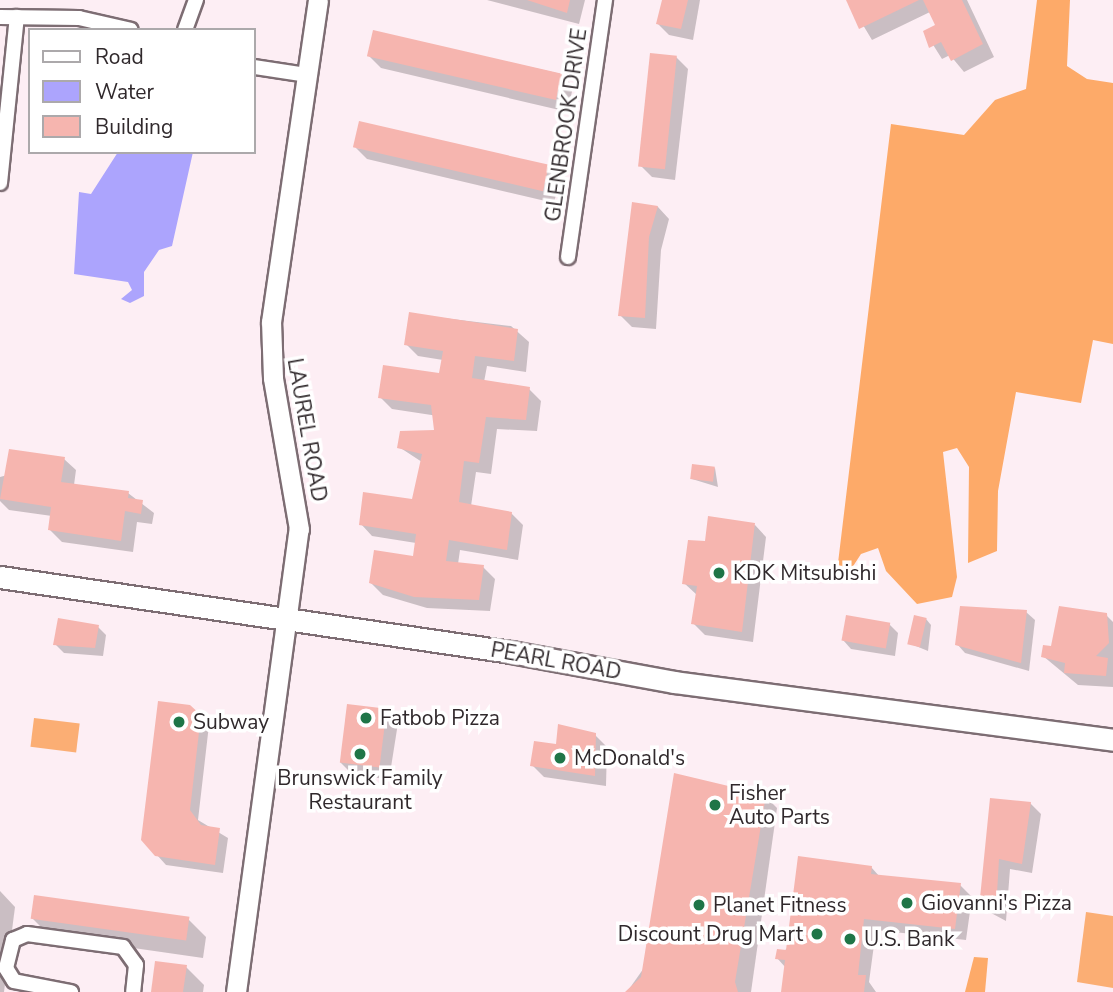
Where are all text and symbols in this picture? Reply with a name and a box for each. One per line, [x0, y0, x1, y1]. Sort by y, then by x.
street label: GLENBROOK DRIVE [540, 27, 592, 223]
legend [28, 28, 256, 154]
text: Road [95, 43, 144, 71]
text: Water [95, 78, 154, 106]
text: Building [95, 113, 173, 141]
street label: LAUREL ROAD [282, 356, 332, 504]
place label: KDK Mitsubishi [733, 560, 876, 586]
marker: KDK Mitsubishi [711, 565, 727, 581]
street label: PEARL ROAD [489, 637, 623, 685]
place label: Fatbob Pizza [380, 705, 500, 731]
place label: Subway [193, 709, 269, 735]
marker: Fatbob Pizza [358, 710, 374, 726]
marker: Subway [171, 714, 187, 730]
place label: McDonald's [574, 745, 685, 771]
marker: Brunswick Family Restaurant [352, 746, 368, 762]
marker: McDonald's [552, 750, 568, 766]
place label: Brunswick Family Restaurant [277, 765, 443, 815]
place label: Fisher Auto Parts [729, 780, 830, 830]
marker: Fisher Auto Parts [707, 797, 723, 813]
place label: Giovanni's Pizza [921, 890, 1072, 916]
place label: Planet Fitness [713, 892, 847, 918]
marker: Giovanni's Pizza [899, 895, 915, 911]
marker: Planet Fitness [691, 897, 707, 913]
place label: Discount Drug Mart [618, 921, 803, 947]
marker: Discount Drug Mart [809, 926, 825, 942]
place label: U.S. Bank [864, 926, 955, 952]
marker: U.S. Bank [842, 931, 858, 947]

